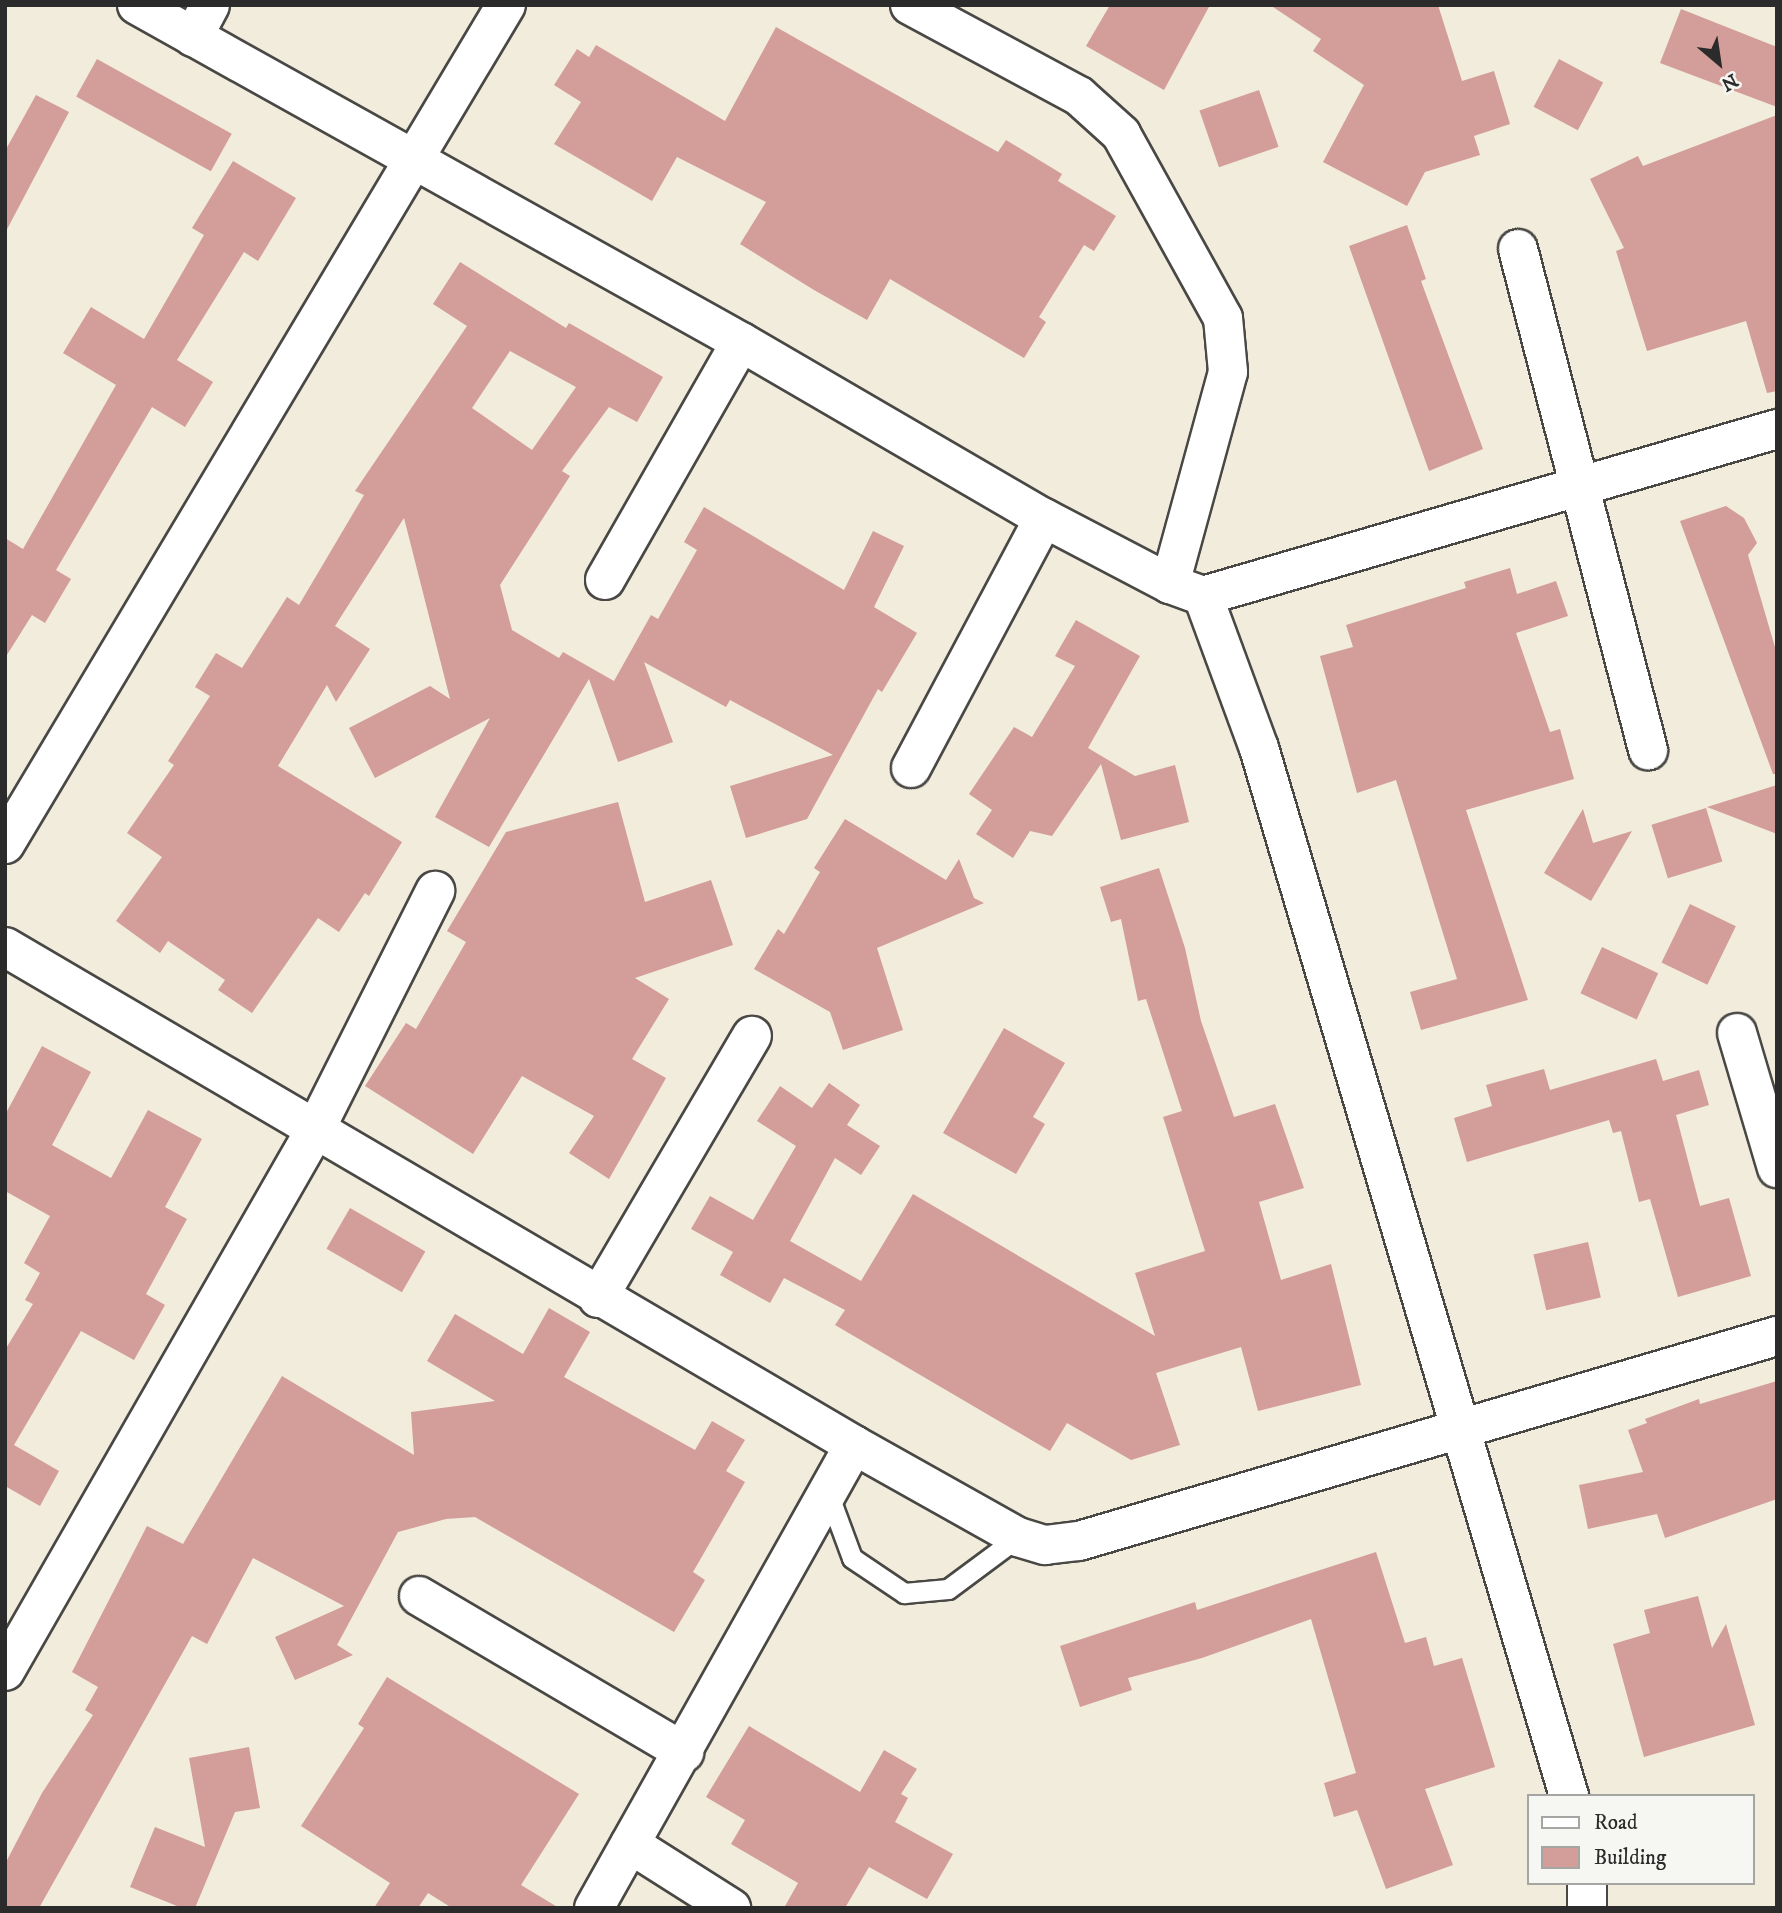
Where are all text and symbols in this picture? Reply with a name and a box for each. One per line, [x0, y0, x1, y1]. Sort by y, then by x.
north arrow [1684, 28, 1754, 98]
text: N [1717, 68, 1742, 96]
legend [1526, 1794, 1754, 1885]
text: Road [1594, 1810, 1638, 1836]
text: Building [1594, 1845, 1666, 1871]

